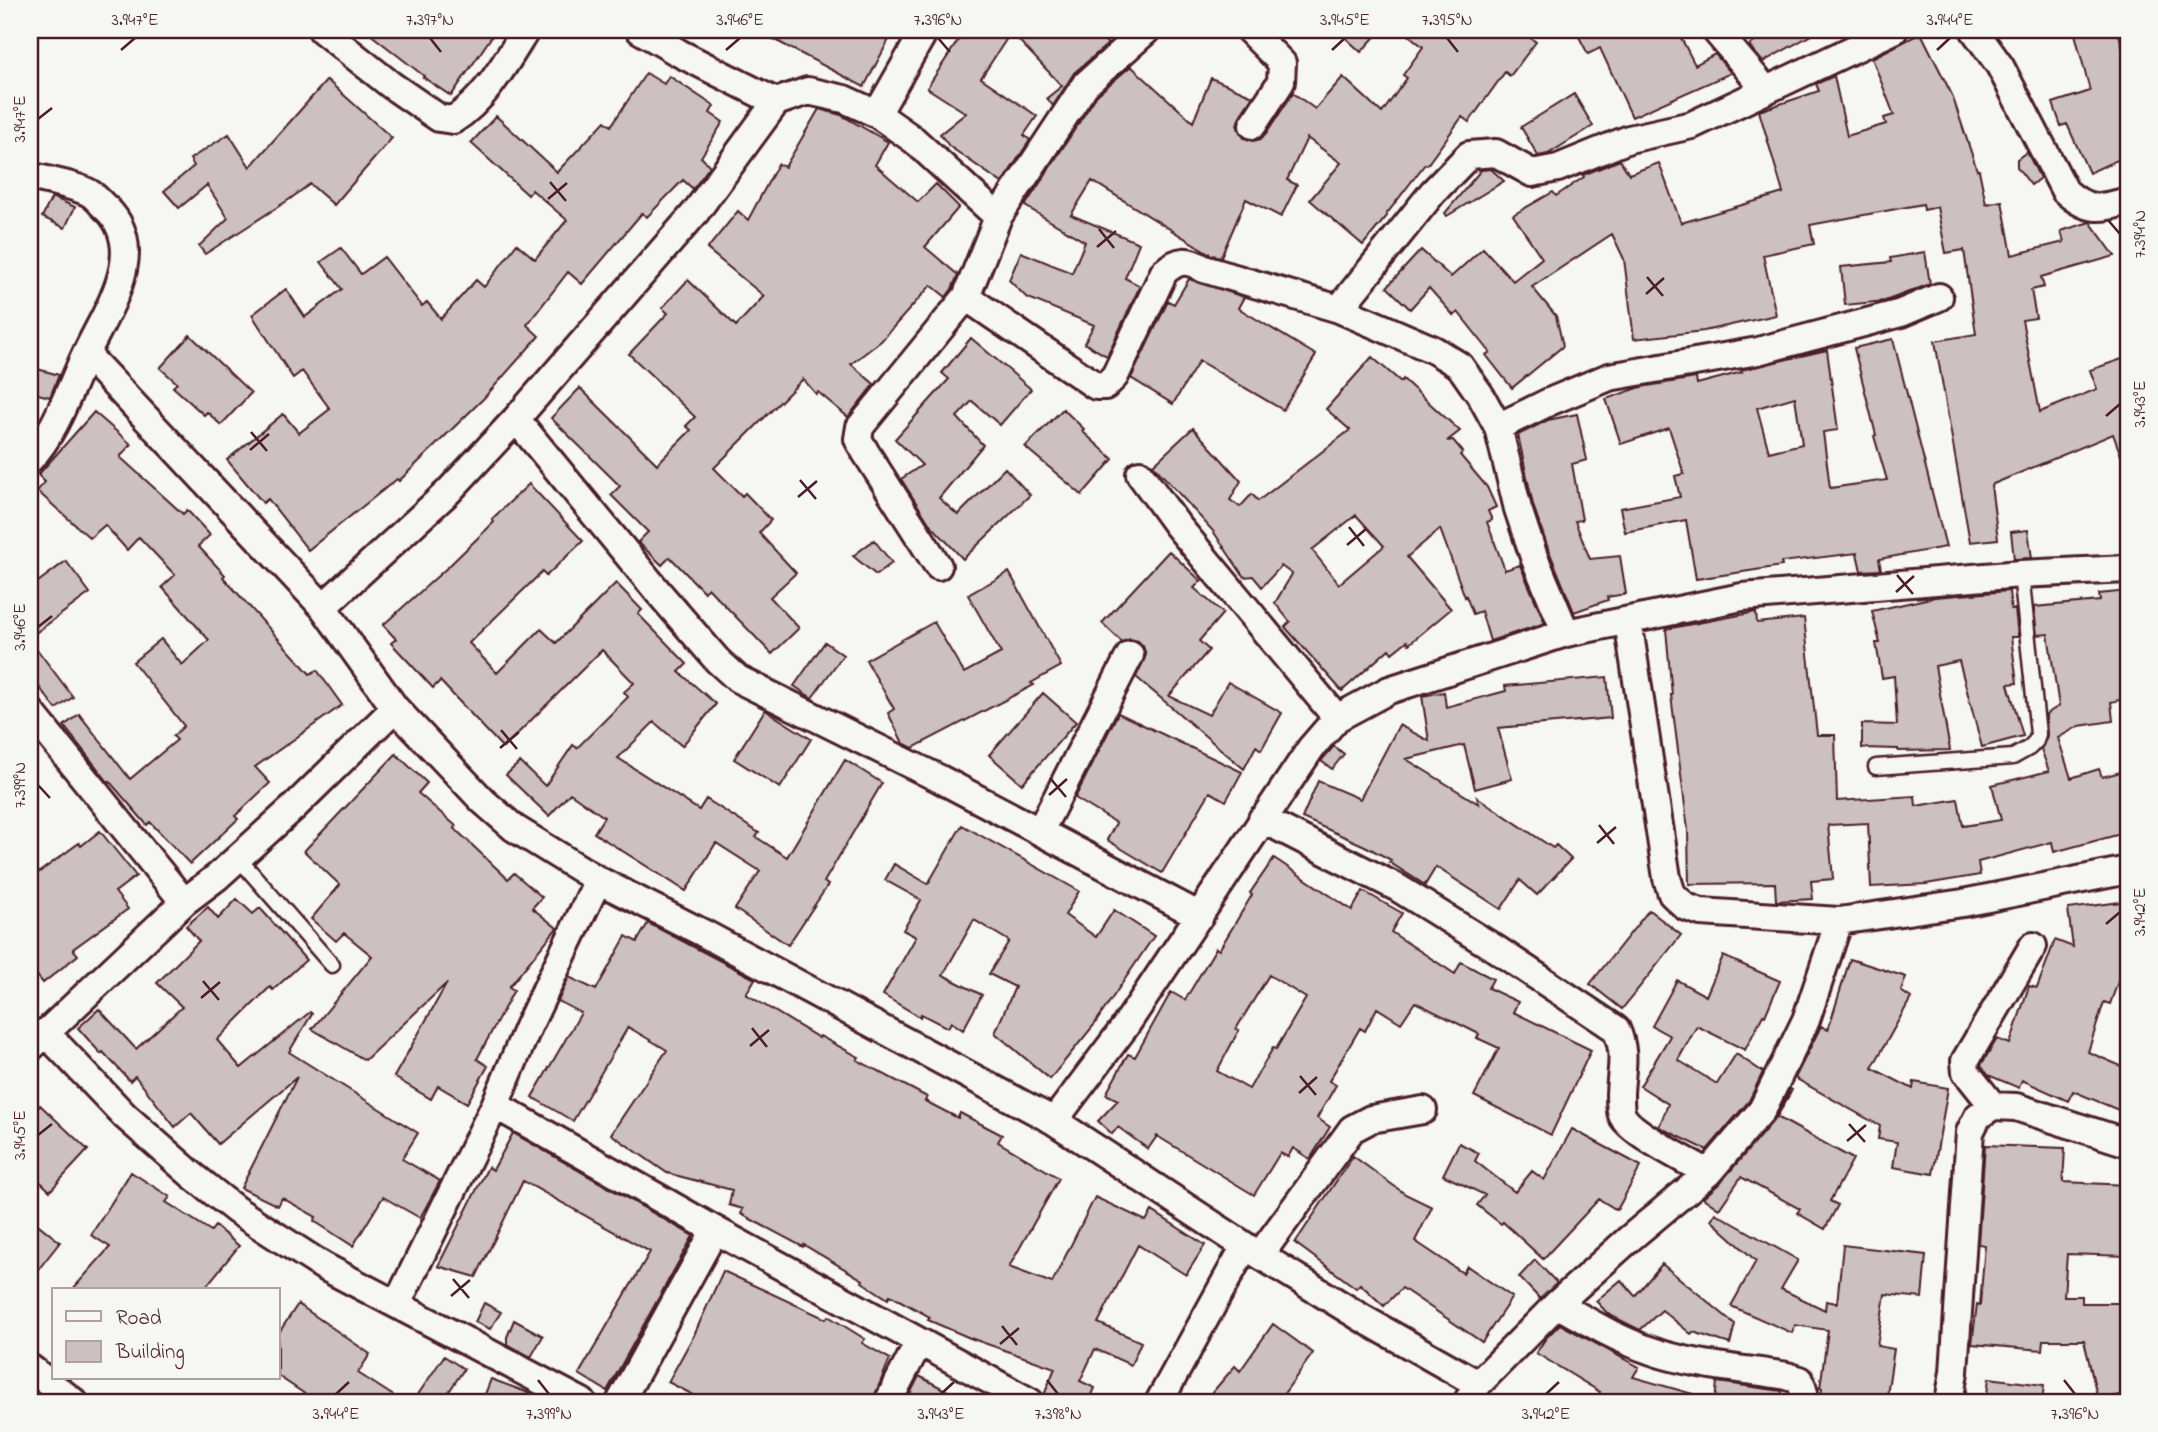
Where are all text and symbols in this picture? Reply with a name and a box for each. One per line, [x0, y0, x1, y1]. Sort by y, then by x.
text: 3.947°E [111, 8, 159, 34]
text: 7.397°N [406, 8, 454, 34]
text: 3.946°E [716, 8, 764, 34]
text: 7.396°N [914, 8, 962, 34]
text: 3.945°E [1320, 8, 1370, 34]
text: 7.395°N [1421, 8, 1473, 34]
text: 3.944°E [1926, 8, 1974, 34]
text: 3.947°E [8, 95, 34, 143]
text: 7.394°N [2128, 210, 2154, 258]
text: 3.943°E [2128, 380, 2154, 428]
text: 3.946°E [8, 603, 34, 651]
text: 7.399°N [8, 762, 34, 808]
text: 3.942°E [2128, 888, 2154, 936]
text: 3.945°E [8, 1110, 34, 1160]
legend [52, 1288, 280, 1380]
text: Road [116, 1304, 162, 1334]
text: Building [115, 1338, 185, 1370]
text: 3.944°E [312, 1402, 360, 1428]
text: 7.399°N [526, 1402, 572, 1428]
text: 3.943°E [917, 1402, 965, 1428]
text: 7.398°N [1034, 1402, 1082, 1428]
text: 3.942°E [1522, 1402, 1570, 1428]
text: 7.396°N [2051, 1402, 2099, 1428]

